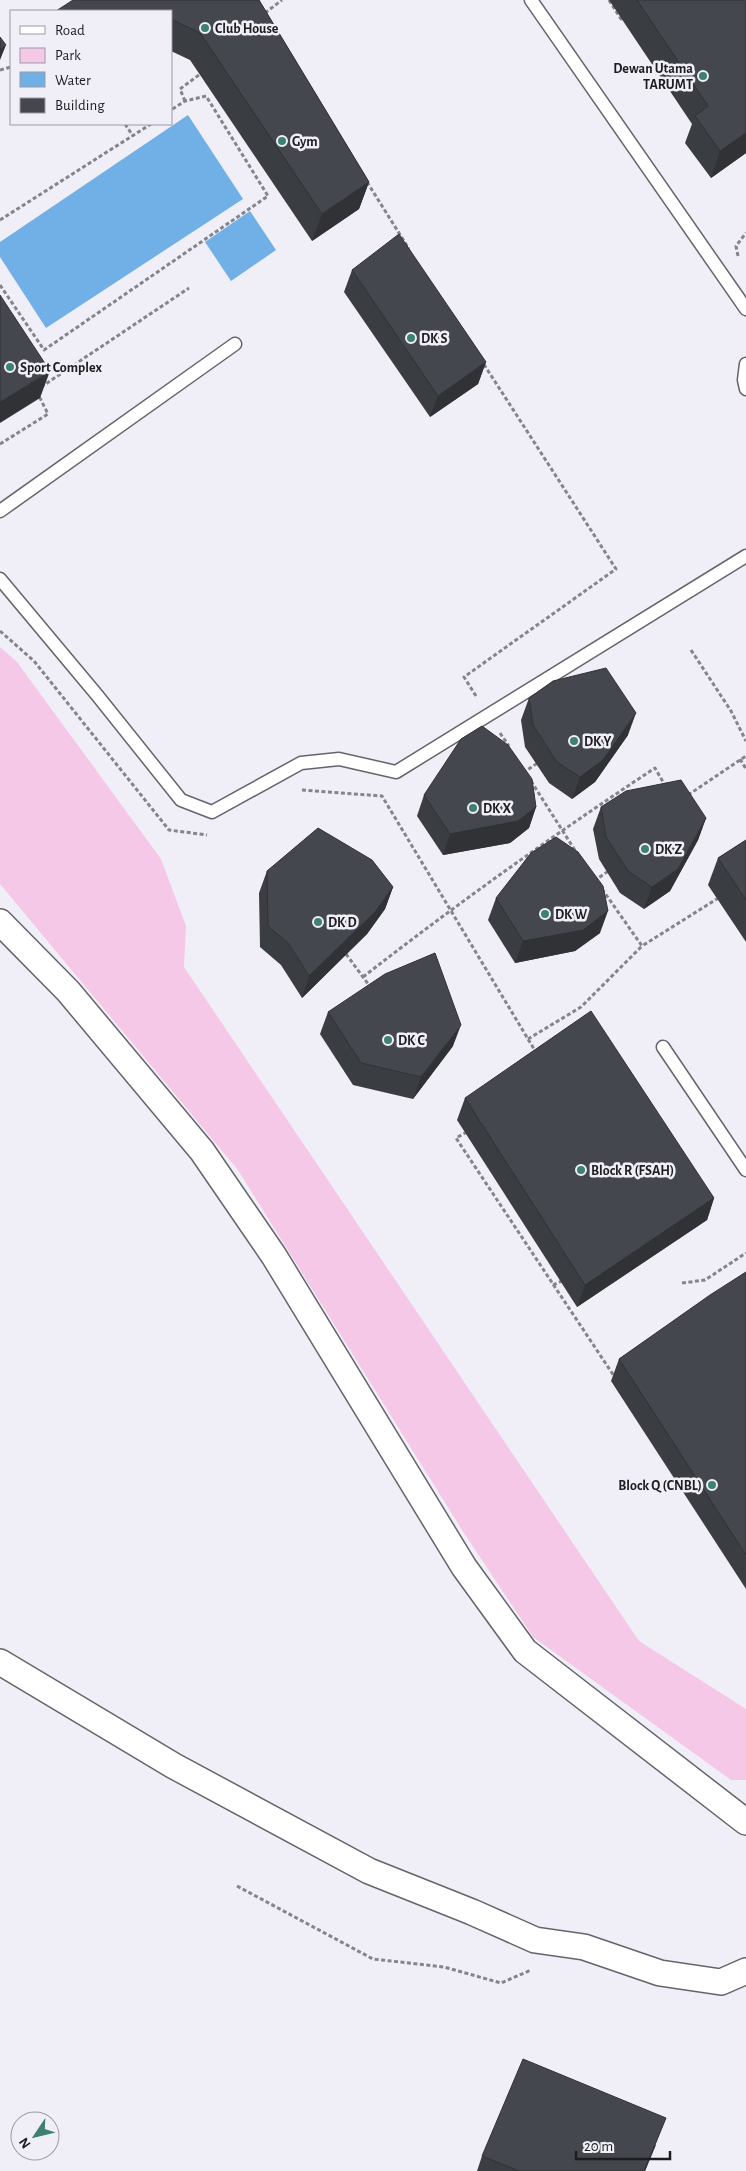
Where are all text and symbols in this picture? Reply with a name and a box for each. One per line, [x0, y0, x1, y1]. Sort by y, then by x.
legend [10, 10, 172, 125]
marker: Club House [199, 22, 211, 34]
place label: Club House [215, 22, 279, 36]
text: Road [55, 23, 85, 38]
text: Park [55, 48, 81, 63]
place label: Dewan Utama TARUMT [613, 62, 693, 92]
marker: Dewan Utama TARUMT [697, 70, 709, 82]
text: Water [55, 73, 91, 88]
text: Building [55, 98, 105, 113]
marker: Gym [276, 135, 288, 147]
place label: Gym [292, 135, 318, 149]
marker: DK S [405, 332, 417, 344]
place label: DK S [421, 332, 447, 346]
marker: Sport Complex [4, 361, 16, 373]
place label: Sport Complex [20, 361, 103, 375]
marker: DK Y [568, 735, 580, 747]
place label: DK Y [584, 735, 611, 749]
marker: DK X [467, 802, 479, 814]
place label: DK X [483, 802, 511, 816]
marker: DK Z [639, 843, 651, 855]
place label: DK Z [655, 843, 682, 857]
marker: DK W [539, 908, 551, 920]
place label: DK W [555, 908, 587, 922]
marker: DK D [312, 916, 324, 928]
place label: DK D [328, 916, 357, 930]
marker: DK C [382, 1034, 394, 1046]
place label: DK C [398, 1034, 425, 1048]
marker: Block R (FSAH) [575, 1164, 587, 1176]
place label: Block R (FSAH) [591, 1164, 674, 1178]
place label: Block Q (CNBL) [618, 1479, 702, 1493]
marker: Block Q (CNBL) [706, 1479, 718, 1491]
north arrow [10, 2111, 60, 2161]
scale bar [576, 2128, 670, 2160]
text: N [17, 2135, 34, 2151]
text: 20 m [584, 2139, 613, 2154]

